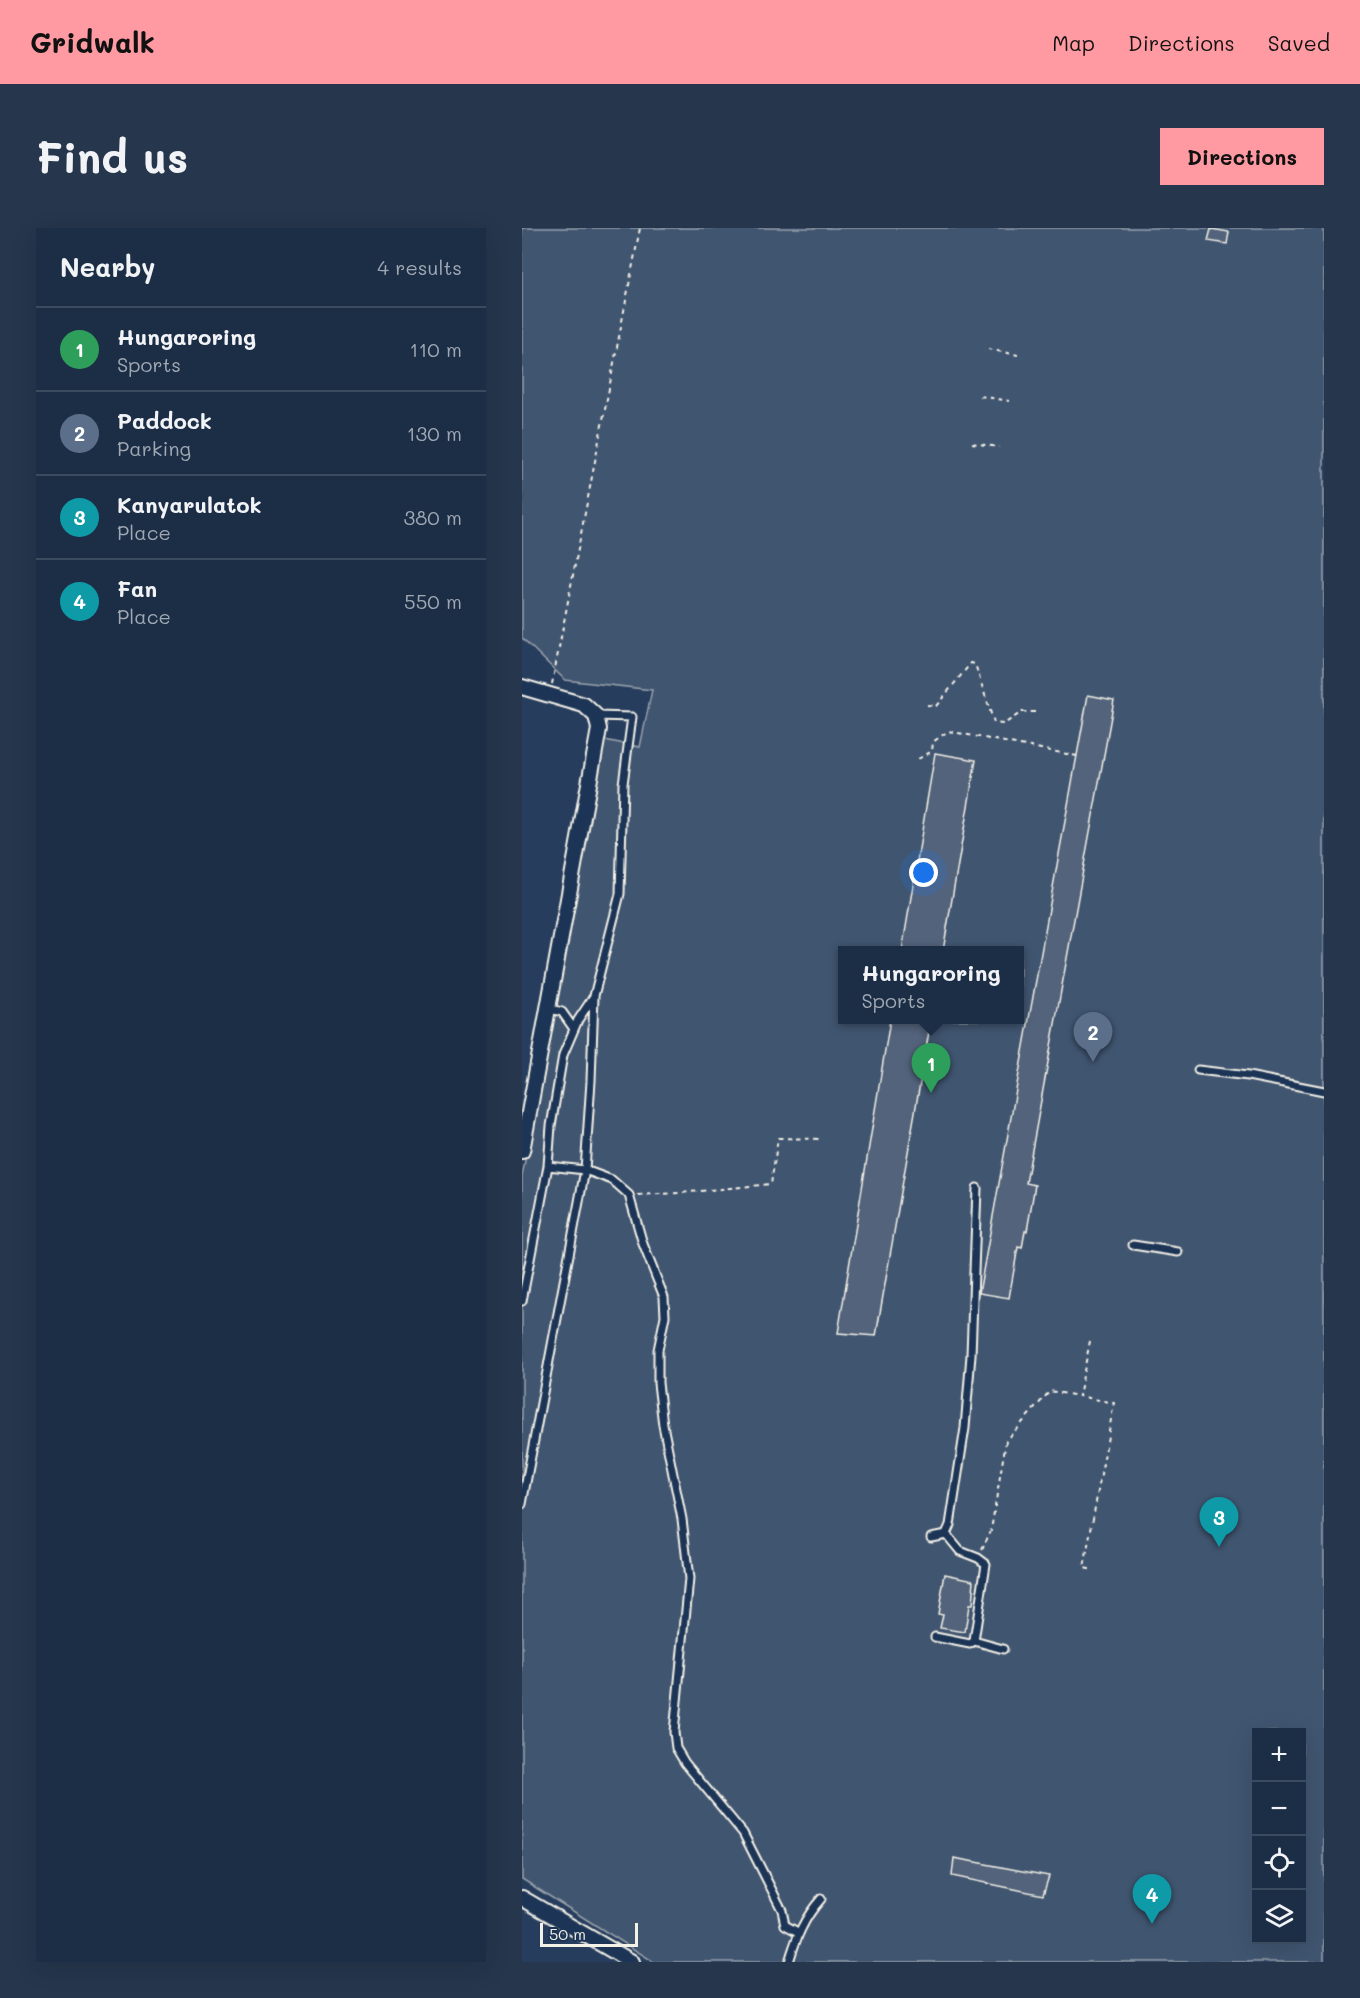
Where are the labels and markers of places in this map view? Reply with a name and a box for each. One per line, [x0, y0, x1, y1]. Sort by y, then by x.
pin: 2 [1074, 1012, 1112, 1062]
pin: 1 [912, 1044, 950, 1093]
pin: 3 [1200, 1498, 1238, 1547]
pin: 4 [1132, 1874, 1172, 1924]

